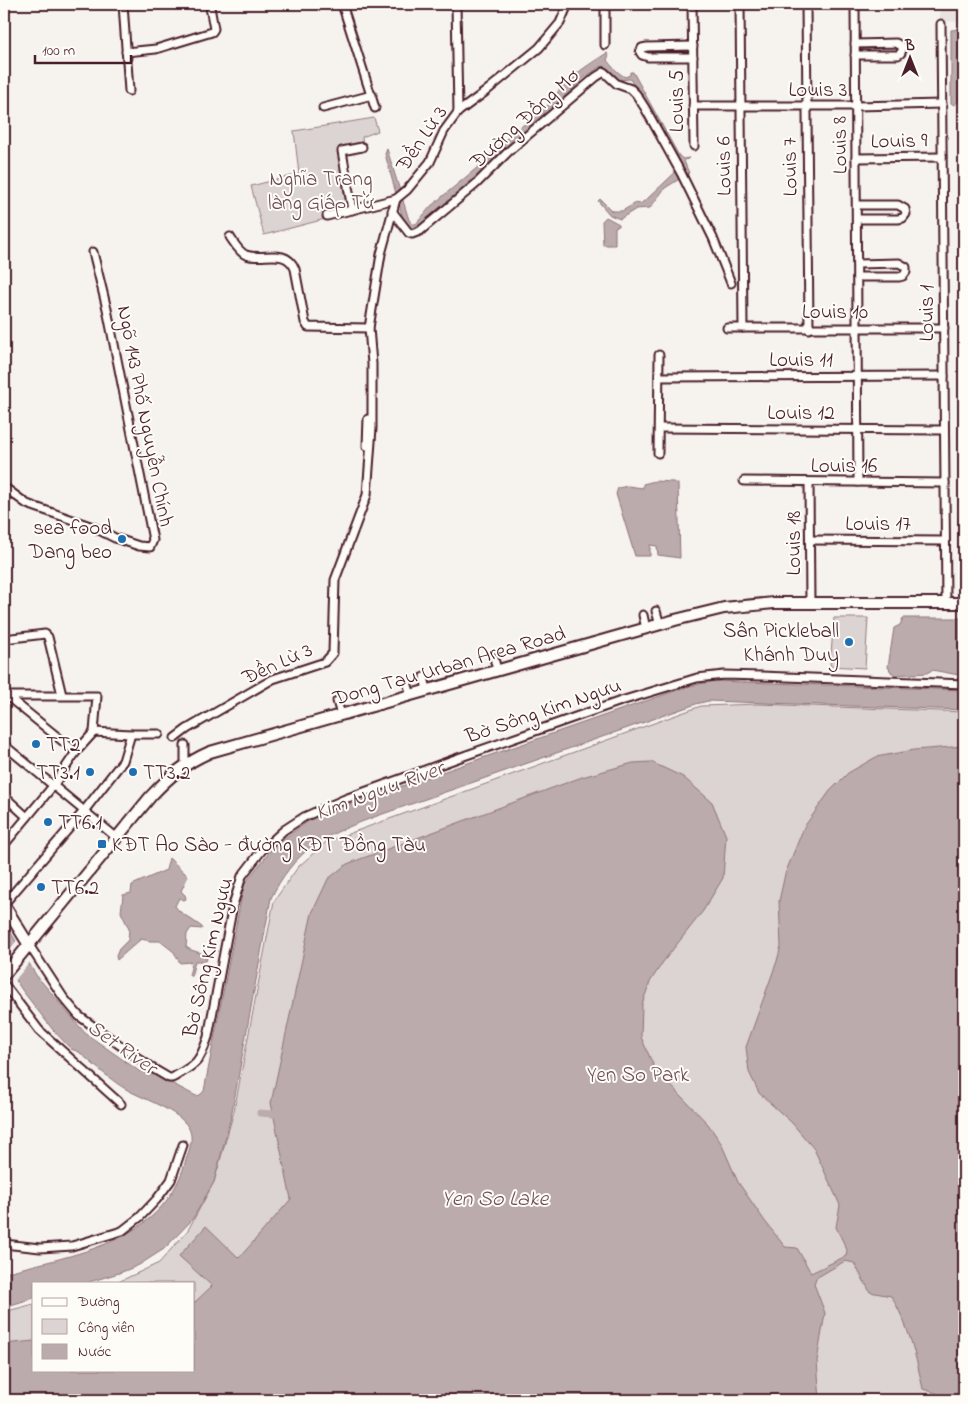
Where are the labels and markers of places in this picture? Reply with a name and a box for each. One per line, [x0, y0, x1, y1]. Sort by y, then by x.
place label: sea food Dang beo [28, 514, 112, 570]
marker: sea food Dang beo [116, 533, 128, 545]
place label: Sân Pickleball Khánh Duy [723, 617, 839, 673]
marker: Sân Pickleball Khánh Duy [843, 636, 855, 648]
place label: TT2 [46, 731, 81, 761]
marker: TT2 [30, 738, 42, 750]
place label: TT3.1 [36, 759, 80, 789]
place label: TT3.2 [143, 759, 190, 789]
marker: TT3.1 [84, 766, 96, 778]
marker: TT3.2 [127, 766, 139, 778]
place label: TT6.1 [58, 809, 103, 839]
marker: TT6.1 [42, 816, 54, 828]
place label: KĐT Ao Sào - đường KĐT Đồng Tàu [112, 831, 426, 863]
marker: KĐT Ao Sào - đường KĐT Đồng Tàu [96, 838, 108, 850]
place label: TT6.2 [51, 874, 99, 904]
marker: TT6.2 [35, 881, 47, 893]

